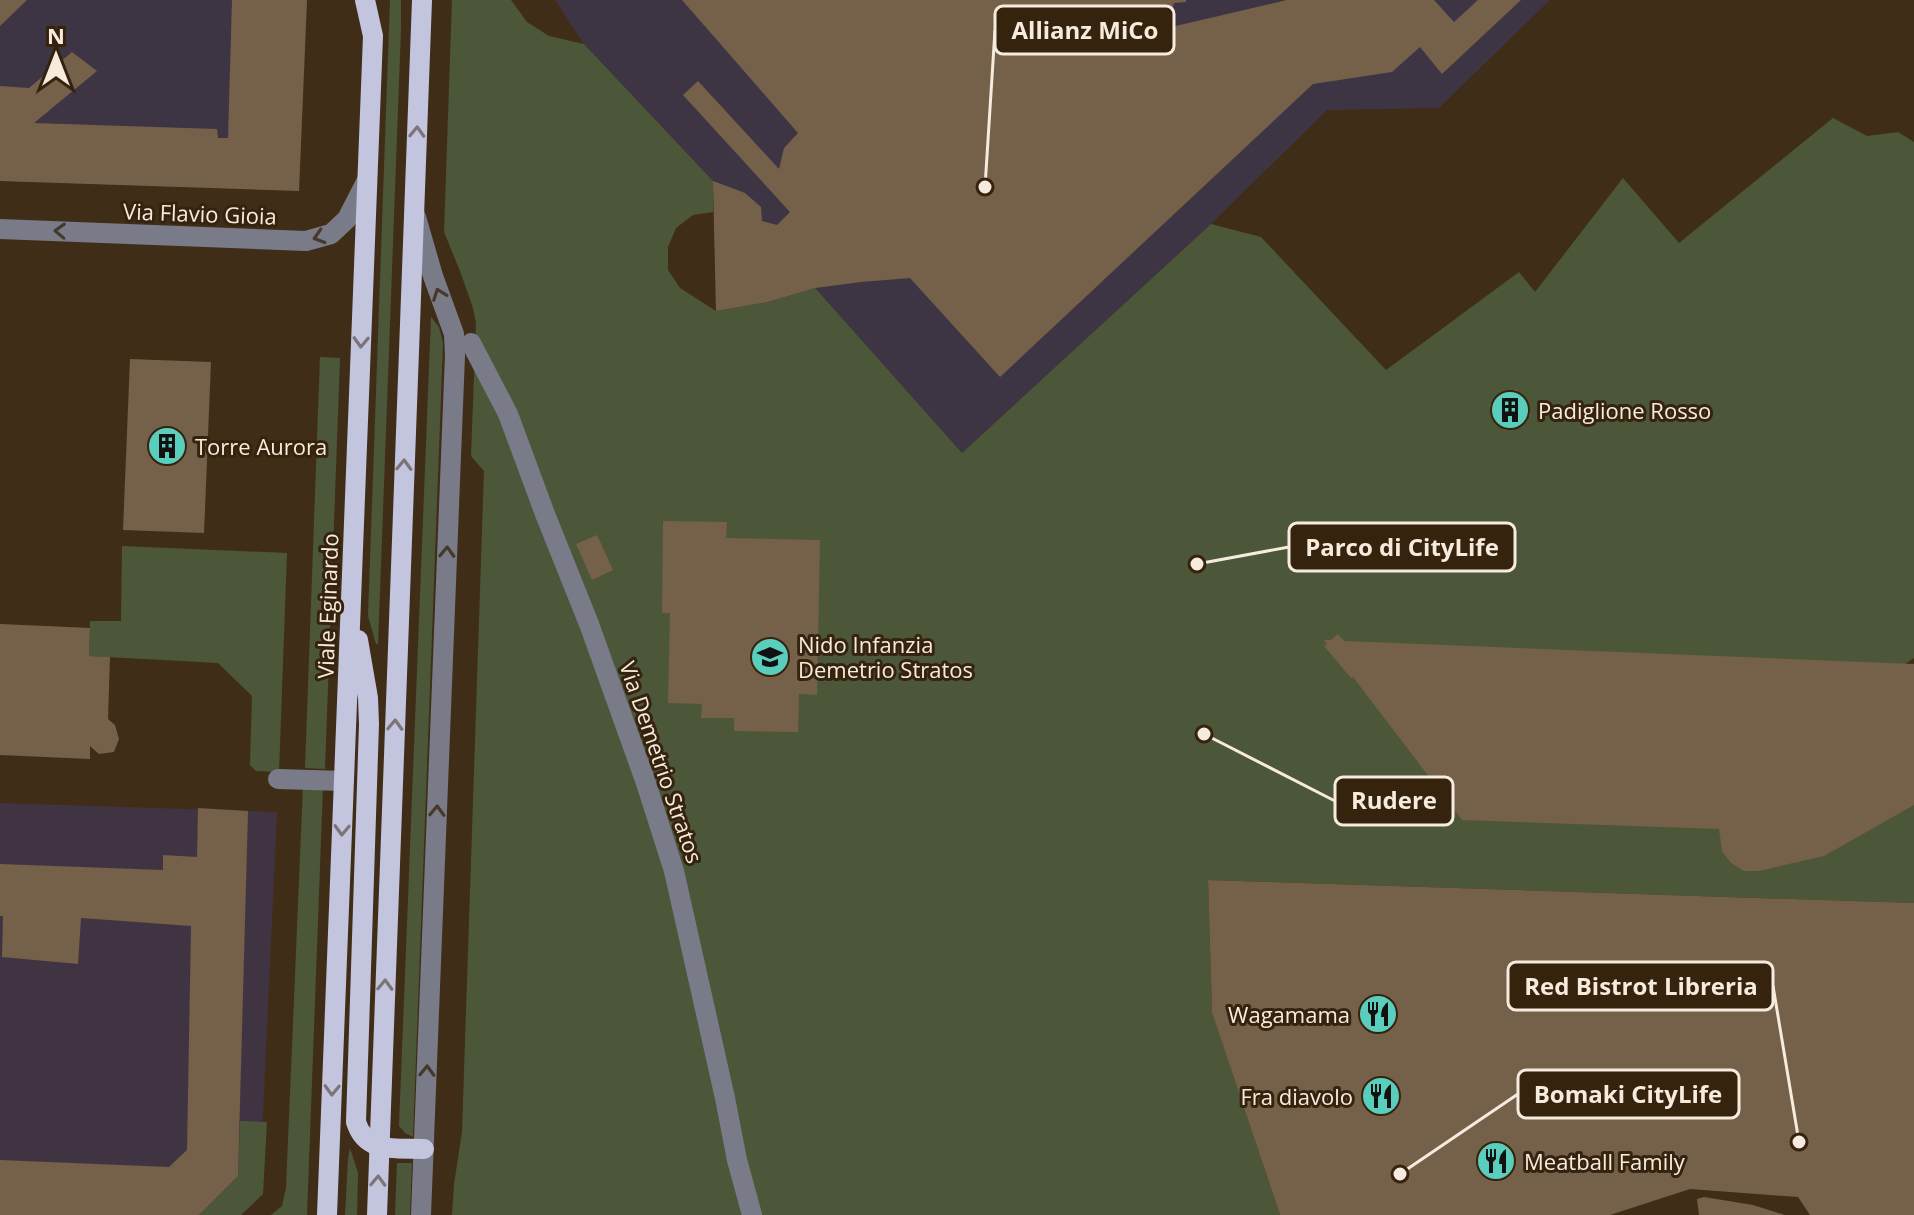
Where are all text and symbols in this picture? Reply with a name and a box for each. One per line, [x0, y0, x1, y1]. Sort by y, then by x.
callout: Allianz MiCo [995, 6, 1174, 54]
text: Allianz MiCo [1012, 13, 1158, 46]
north arrow [16, 16, 96, 96]
text: N [47, 20, 65, 50]
one-way arrow [408, 125, 425, 138]
street label: Via Flavio Gioia [123, 195, 277, 231]
one-way arrow [53, 223, 66, 240]
one-way arrow [313, 228, 326, 244]
one-way arrow [433, 288, 449, 302]
one-way arrow [352, 336, 369, 349]
building icon: Padiglione Rosso [1489, 389, 1531, 431]
place label: Padiglione Rosso [1538, 395, 1711, 425]
building icon: Torre Aurora [146, 425, 188, 467]
place label: Torre Aurora [195, 431, 327, 461]
one-way arrow [396, 458, 413, 471]
callout: Parco di CityLife [1289, 523, 1515, 571]
text: Parco di CityLife [1305, 530, 1499, 563]
street label: Viale Eginardo [309, 533, 345, 679]
one-way arrow [439, 545, 456, 558]
place label: Nido Infanzia Demetrio Stratos [798, 629, 973, 684]
school or university icon: Nido Infanzia Demetrio Stratos [749, 636, 791, 678]
street label: Via Demetrio Stratos [613, 657, 711, 867]
one-way arrow [386, 718, 403, 731]
callout: Rudere [1335, 777, 1453, 825]
text: Rudere [1351, 783, 1437, 816]
one-way arrow [428, 804, 445, 817]
one-way arrow [334, 824, 351, 837]
callout: Red Bistrot Libreria [1508, 962, 1773, 1010]
text: Red Bistrot Libreria [1524, 969, 1758, 1002]
one-way arrow [377, 978, 394, 991]
restaurant icon: Wagamama [1357, 993, 1399, 1035]
place label: Wagamama [1228, 999, 1350, 1029]
one-way arrow [418, 1064, 435, 1077]
callout: Bomaki CityLife [1518, 1070, 1739, 1118]
restaurant icon: Fra diavolo [1360, 1075, 1402, 1117]
text: Bomaki CityLife [1534, 1077, 1722, 1110]
place label: Fra diavolo [1240, 1081, 1353, 1111]
one-way arrow [323, 1084, 340, 1097]
restaurant icon: Meatball Family [1475, 1140, 1517, 1182]
place label: Meatball Family [1524, 1146, 1686, 1176]
one-way arrow [370, 1174, 387, 1187]

